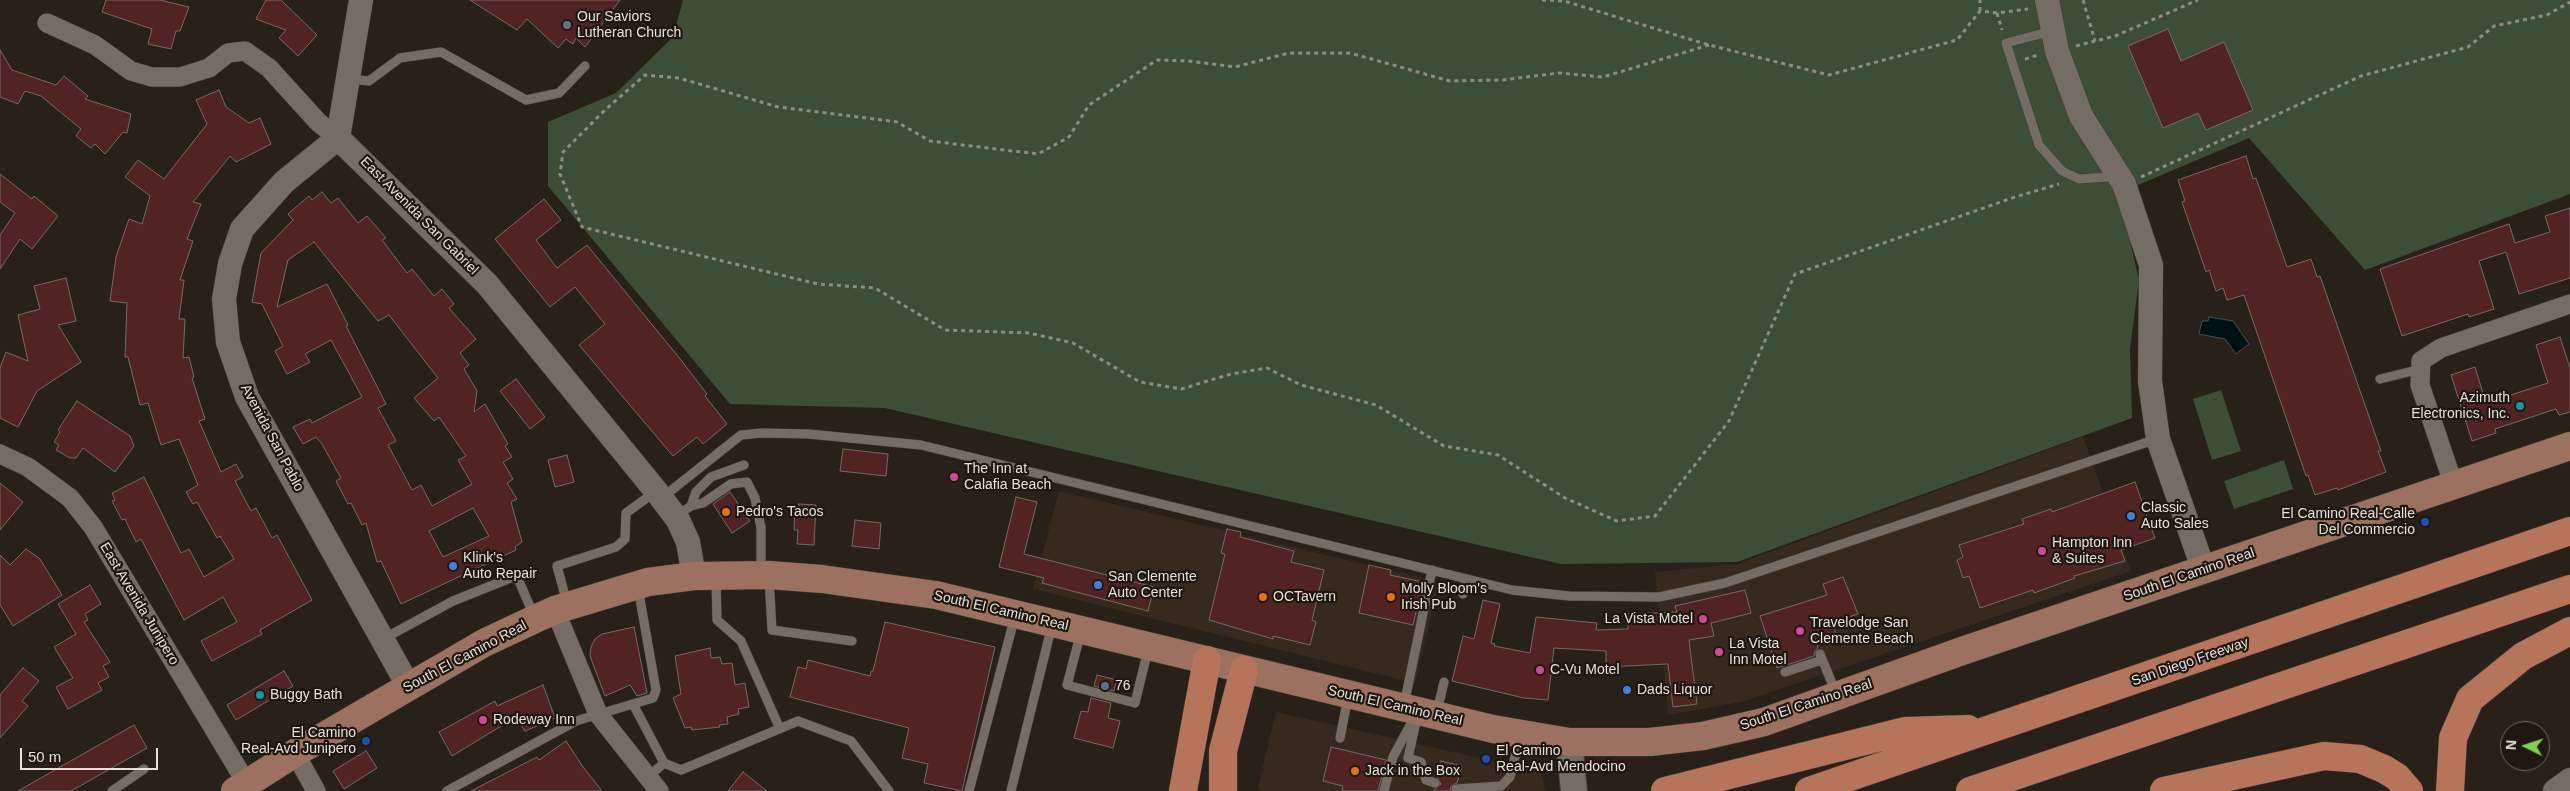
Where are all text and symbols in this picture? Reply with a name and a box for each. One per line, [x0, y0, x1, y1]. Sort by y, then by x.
place label: Our Saviors Lutheran Church [577, 9, 681, 41]
marker: Our Saviors Lutheran Church [561, 19, 573, 31]
street label: East Avenida San Gabriel [356, 153, 482, 279]
street label: Avenida San Pablo [237, 382, 307, 494]
place label: Azimuth Electronics, Inc. [2411, 390, 2510, 422]
marker: Azimuth Electronics, Inc. [2514, 400, 2526, 412]
place label: The Inn at Calafia Beach [964, 461, 1051, 494]
marker: The Inn at Calafia Beach [948, 471, 960, 483]
place label: Classic Auto Sales [2141, 500, 2209, 532]
place label: Pedro's Tacos [736, 504, 823, 520]
marker: Pedro's Tacos [720, 506, 732, 518]
place label: El Camino Real-Calle Del Commercio [2281, 506, 2415, 538]
marker: Classic Auto Sales [2125, 510, 2137, 522]
marker: El Camino Real-Calle Del Commercio [2419, 516, 2431, 528]
place label: Hampton Inn & Suites [2052, 535, 2132, 568]
street label: East Avenida Junipero [96, 540, 182, 668]
marker: Hampton Inn & Suites [2036, 545, 2048, 557]
street label: South El Camino Real [2121, 545, 2257, 605]
place label: Klink's Auto Repair [463, 550, 537, 582]
marker: Klink's Auto Repair [447, 560, 459, 572]
place label: San Clemente Auto Center [1108, 569, 1197, 602]
marker: San Clemente Auto Center [1092, 579, 1104, 591]
place label: Molly Bloom's Irish Pub [1401, 581, 1487, 614]
street label: South El Camino Real [932, 587, 1070, 635]
place label: OCTavern [1273, 589, 1336, 605]
marker: OCTavern [1257, 591, 1269, 603]
marker: Molly Bloom's Irish Pub [1385, 591, 1397, 603]
place label: La Vista Motel [1605, 611, 1693, 627]
marker: La Vista Motel [1697, 613, 1709, 625]
place label: Travelodge San Clemente Beach [1810, 615, 1914, 648]
street label: South El Camino Real [400, 617, 530, 697]
marker: Travelodge San Clemente Beach [1794, 625, 1806, 637]
street label: San Diego Freeway [2129, 634, 2251, 690]
place label: La Vista Inn Motel [1729, 636, 1787, 669]
marker: La Vista Inn Motel [1713, 646, 1725, 658]
place label: C-Vu Motel [1550, 662, 1620, 678]
marker: C-Vu Motel [1534, 664, 1546, 676]
street label: South El Camino Real [1738, 676, 1874, 734]
place label: 76 [1115, 678, 1131, 694]
marker: 76 [1099, 680, 1111, 692]
street label: South El Camino Real [1326, 682, 1464, 730]
place label: Dads Liquor [1637, 682, 1712, 698]
marker: Dads Liquor [1621, 684, 1633, 696]
place label: Buggy Bath [270, 687, 342, 703]
marker: Buggy Bath [254, 689, 266, 701]
place label: Rodeway Inn [493, 712, 575, 728]
marker: Rodeway Inn [477, 714, 489, 726]
north arrow [2500, 721, 2550, 771]
place label: El Camino Real-Avd Junipero [241, 725, 356, 758]
marker: El Camino Real-Avd Junipero [360, 735, 372, 747]
scale bar [22, 738, 160, 770]
text: N [2503, 739, 2519, 751]
place label: El Camino Real-Avd Mendocino [1496, 743, 1626, 776]
text: 50 m [28, 748, 61, 765]
marker: El Camino Real-Avd Mendocino [1480, 753, 1492, 765]
place label: Jack in the Box [1365, 763, 1460, 779]
marker: Jack in the Box [1349, 765, 1361, 777]

